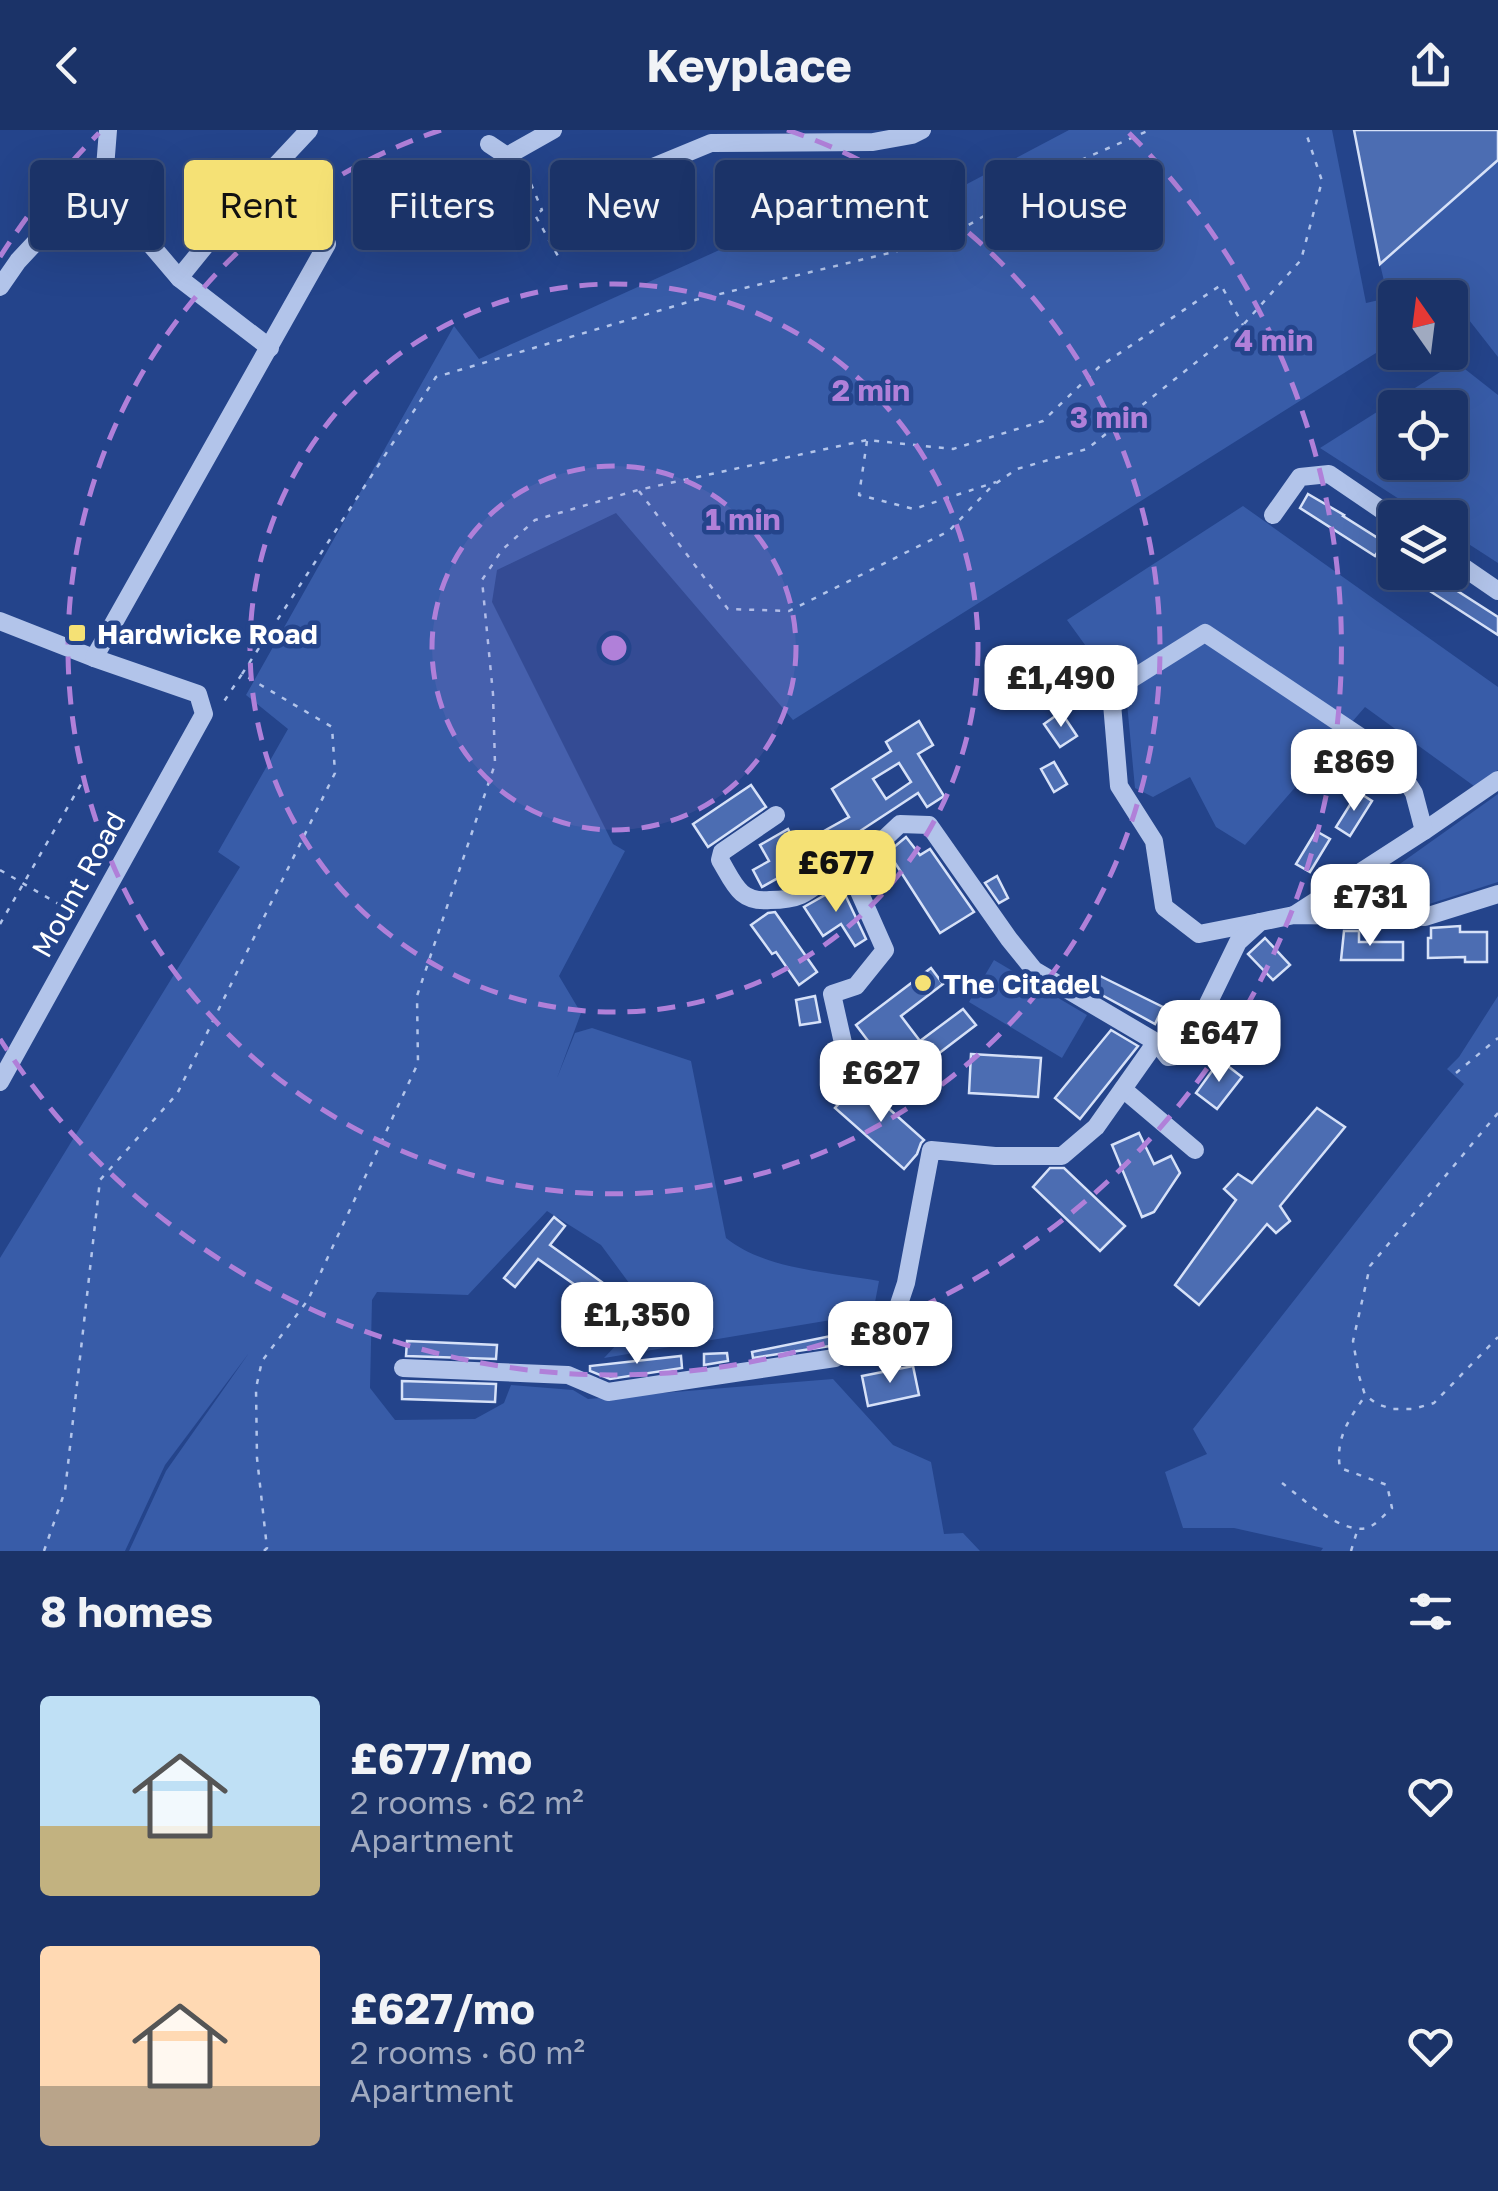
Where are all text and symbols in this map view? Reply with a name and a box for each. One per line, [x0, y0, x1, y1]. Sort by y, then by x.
icon: back [40, 38, 95, 93]
text: Keyplace [646, 38, 852, 92]
icon: share [1403, 38, 1458, 93]
chip: Buy [30, 160, 164, 250]
chip: Rent [184, 160, 333, 250]
chip: Filters [353, 160, 530, 250]
chip: New [550, 160, 695, 250]
chip: Apartment [715, 160, 965, 250]
chip: House [985, 160, 1163, 250]
north arrow [1378, 280, 1468, 370]
map controls [1378, 280, 1468, 590]
text: 4 min [1235, 322, 1313, 358]
text: 2 min [832, 372, 910, 408]
button: locate [1378, 390, 1468, 480]
text: 3 min [1070, 399, 1148, 435]
button: layers [1378, 500, 1468, 590]
text: 1 min [705, 501, 781, 537]
place label: Hardwicke Road [97, 617, 318, 650]
marker: Hardwicke Road [66, 622, 88, 644]
centre of rings [596, 630, 632, 666]
pin: £1,490 [980, 645, 1142, 730]
text: £1,490 [1007, 658, 1115, 696]
pin: £869 [1295, 729, 1413, 814]
text: £869 [1313, 742, 1395, 780]
street label: Mount Road [24, 805, 132, 963]
pin: £677 [777, 830, 895, 915]
text: £677 [798, 843, 874, 881]
pin: £731 [1311, 864, 1429, 949]
text: £731 [1333, 877, 1407, 915]
place label: The Citadel [943, 967, 1100, 1000]
marker: The Citadel [912, 972, 934, 994]
pin: £647 [1160, 1000, 1278, 1085]
text: £647 [1180, 1013, 1258, 1051]
pin: £627 [822, 1040, 940, 1125]
text: £627 [842, 1053, 920, 1091]
pin: £1,350 [556, 1282, 718, 1367]
text: £1,350 [583, 1295, 691, 1333]
pin: £807 [831, 1301, 949, 1386]
text: £807 [850, 1314, 930, 1352]
icon: filters [1403, 1584, 1458, 1639]
text: 8 homes [40, 1586, 213, 1636]
text: £677/mo [350, 1733, 532, 1783]
icon: home [120, 1736, 240, 1856]
icon: heart [1403, 1769, 1458, 1824]
text: 2 rooms · 62 m² [350, 1783, 584, 1821]
text: Apartment [350, 1821, 514, 1859]
text: £627/mo [350, 1983, 535, 2033]
icon: home [120, 1986, 240, 2106]
icon: heart [1403, 2019, 1458, 2074]
text: 2 rooms · 60 m² [350, 2033, 585, 2071]
text: Apartment [350, 2071, 514, 2109]

